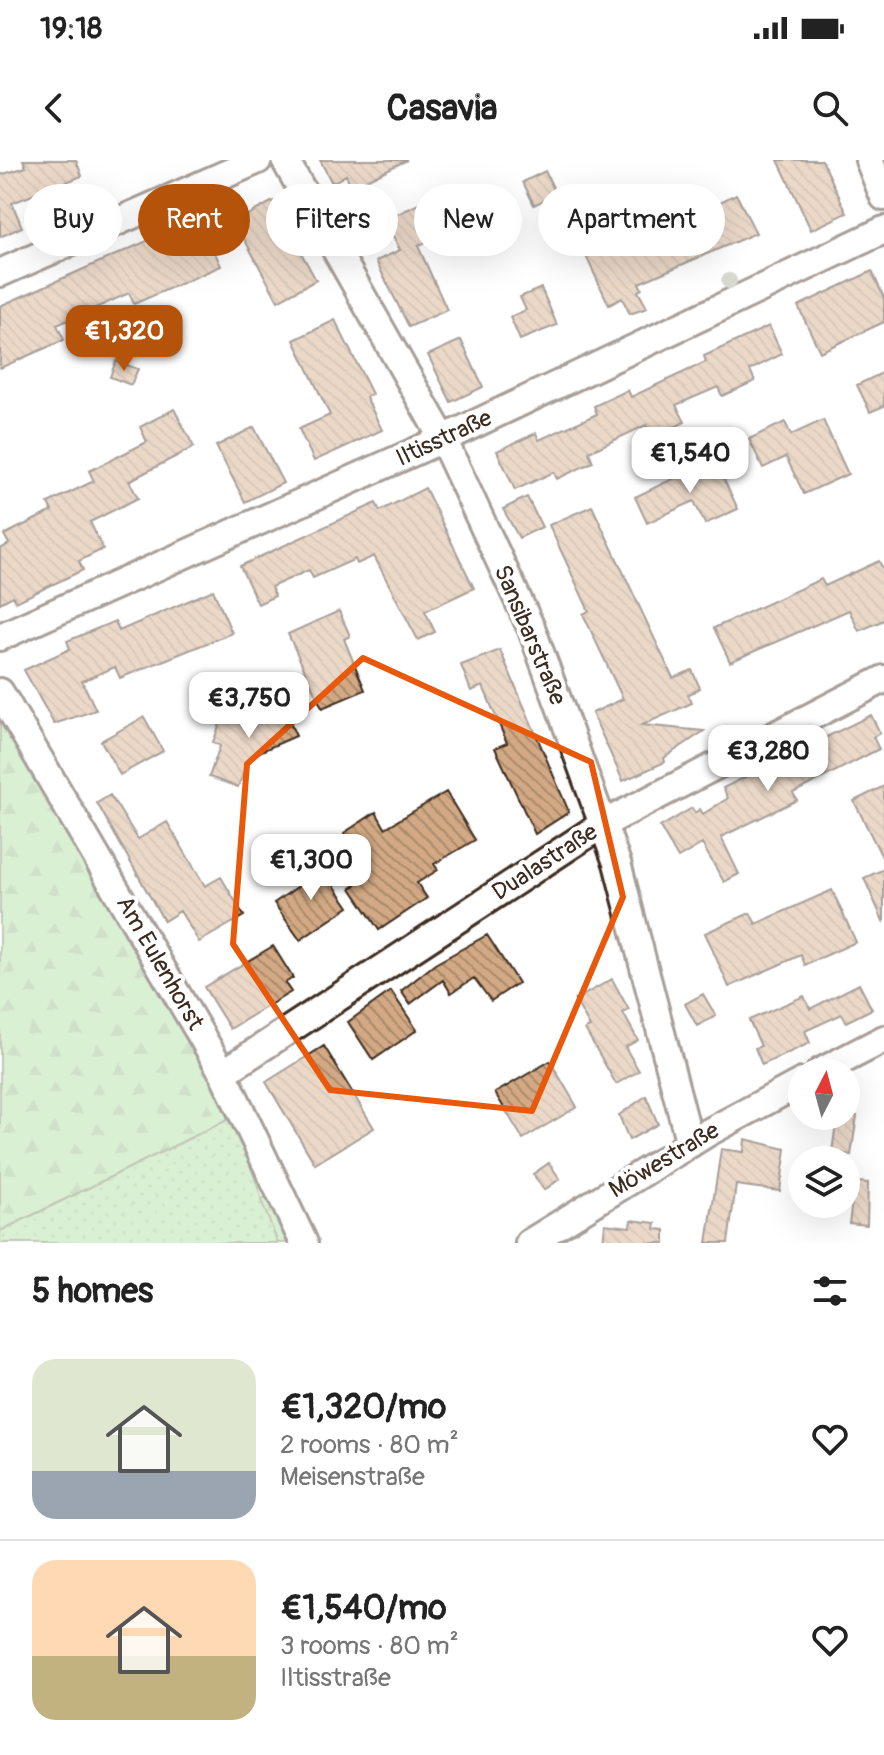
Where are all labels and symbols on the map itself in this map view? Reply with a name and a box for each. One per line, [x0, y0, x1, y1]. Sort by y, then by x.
pin: €1,320 [59, 305, 189, 373]
street label: Iltisstraße [392, 403, 497, 473]
pin: €1,540 [625, 427, 755, 495]
street label: Sansibarstraße [488, 561, 573, 709]
pin: €3,750 [184, 672, 314, 740]
pin: €3,280 [703, 725, 833, 793]
street label: Dualastraße [487, 817, 603, 907]
pin: €1,300 [246, 834, 376, 902]
street label: Am Eulenhorst [110, 891, 210, 1035]
north arrow [788, 1058, 860, 1130]
street label: Möwestraße [604, 1116, 725, 1204]

